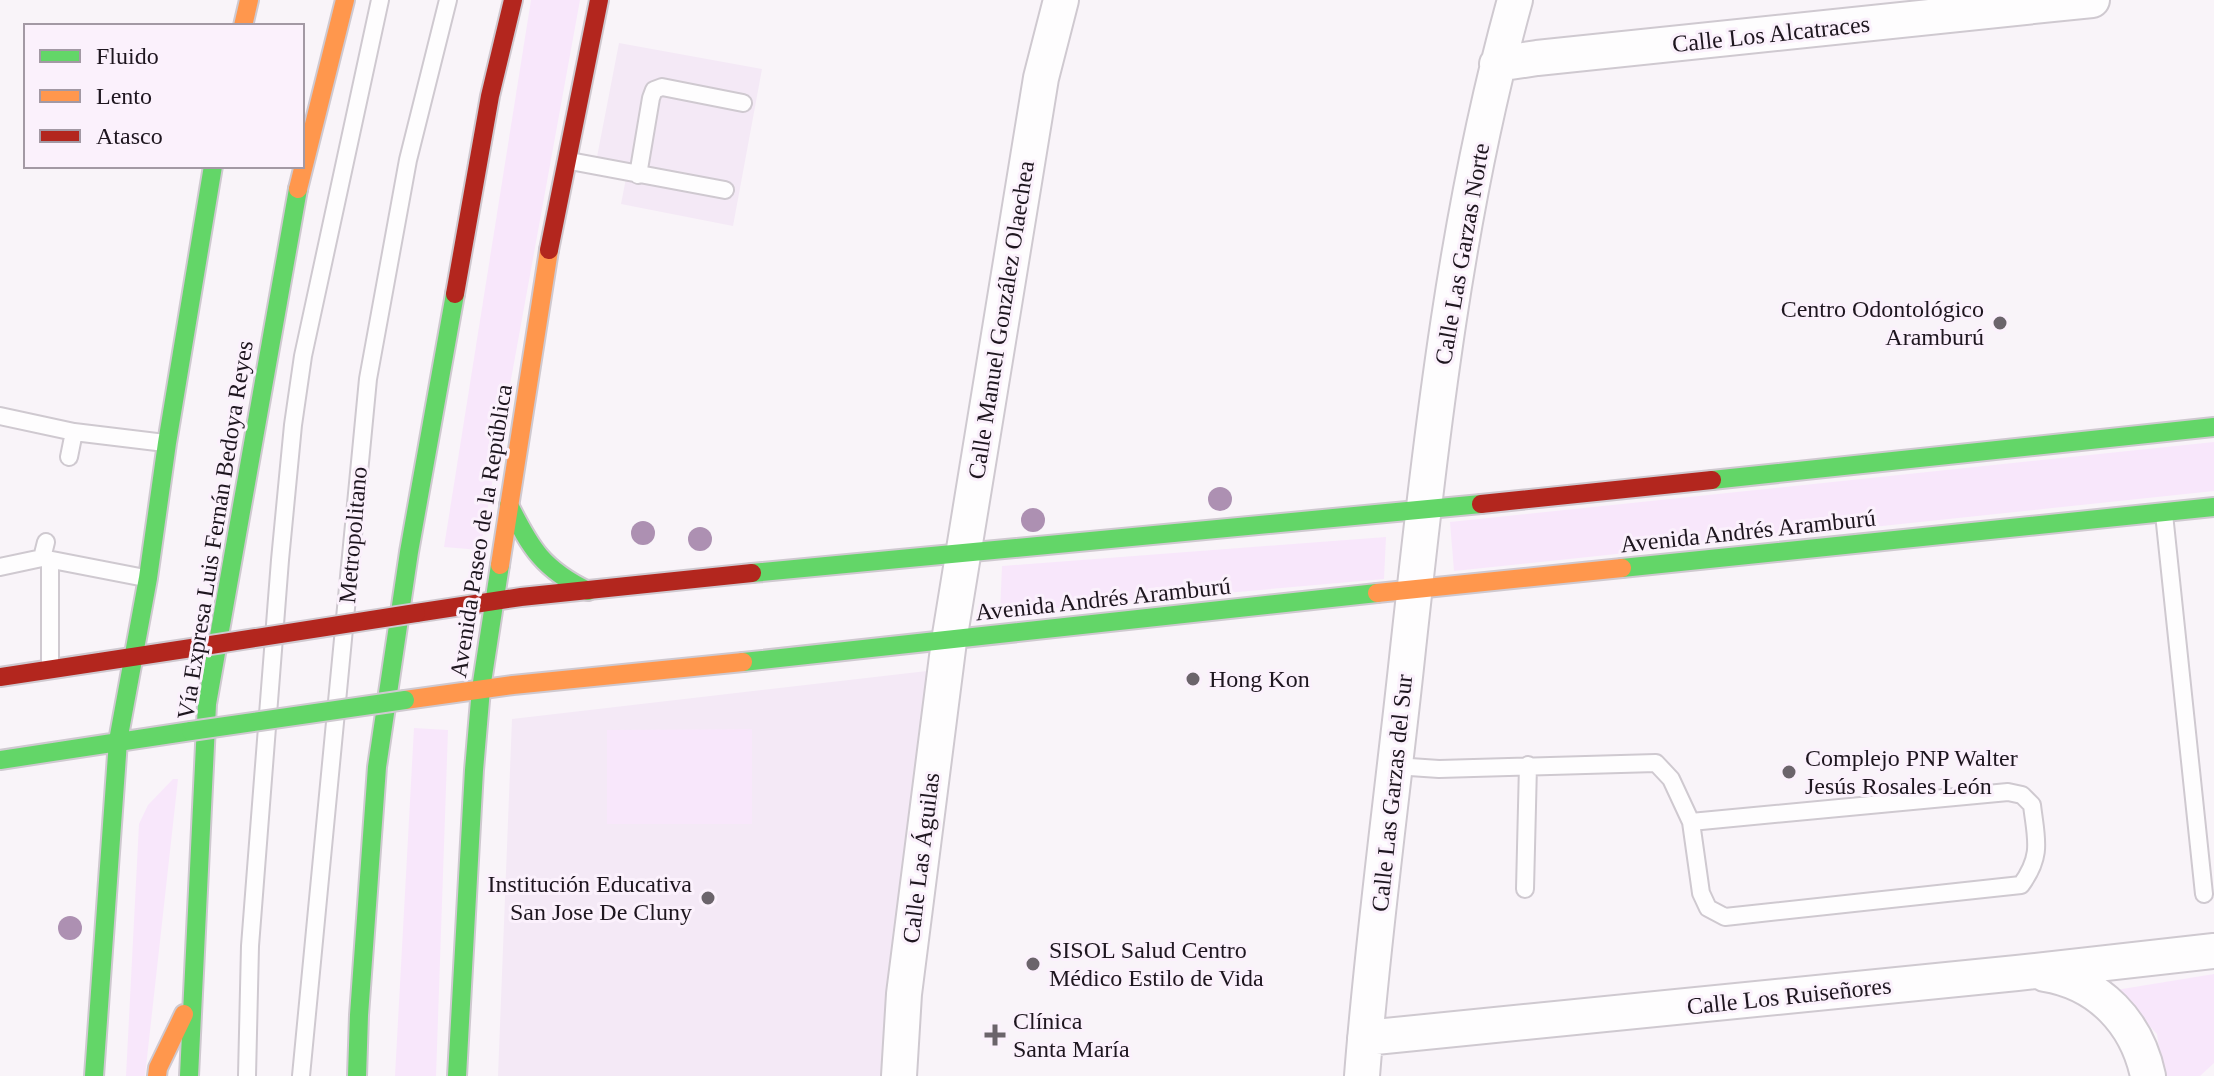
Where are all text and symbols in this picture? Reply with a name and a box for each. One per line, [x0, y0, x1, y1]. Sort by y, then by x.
street label: Calle Los Alcatraces [1671, 11, 1871, 57]
legend [24, 24, 304, 168]
text: Fluido [96, 43, 159, 69]
text: Lento [96, 83, 152, 109]
text: Atasco [96, 123, 163, 149]
street label: Calle Las Garzas Norte [1430, 141, 1494, 367]
street label: Calle Manuel González Olaechea [963, 159, 1039, 481]
place label: Centro Odontológico Aramburú [1781, 296, 1984, 350]
marker: Centro Odontológico Aramburú [1991, 314, 2009, 332]
street label: Vía Expresa Luis Fernán Bedoya Reyes [172, 339, 258, 721]
street label: Avenida Paseo de la República [445, 382, 517, 680]
street label: Metropolitano [334, 465, 372, 605]
street label: Avenida Andrés Aramburú [1619, 505, 1877, 557]
street label: Avenida Andrés Aramburú [974, 573, 1232, 625]
place label: Hong Kon [1209, 666, 1310, 692]
marker: Hong Kon [1184, 670, 1202, 688]
street label: Calle Las Garzas del Sur [1367, 673, 1417, 913]
place label: Complejo PNP Walter Jesús Rosales León [1805, 745, 2018, 799]
marker: Complejo PNP Walter Jesús Rosales León [1780, 763, 1798, 781]
street label: Calle Las Águilas [898, 771, 944, 945]
place label: Institución Educativa San Jose De Cluny [487, 871, 692, 925]
marker: Institución Educativa San Jose De Cluny [699, 889, 717, 907]
place label: SISOL Salud Centro Médico Estilo de Vida [1049, 937, 1264, 991]
marker: SISOL Salud Centro Médico Estilo de Vida [1024, 955, 1042, 973]
street label: Calle Los Ruiseñores [1686, 972, 1892, 1020]
place label: Clínica Santa María [1013, 1008, 1130, 1062]
marker: Clínica Santa María [984, 1024, 1006, 1046]

